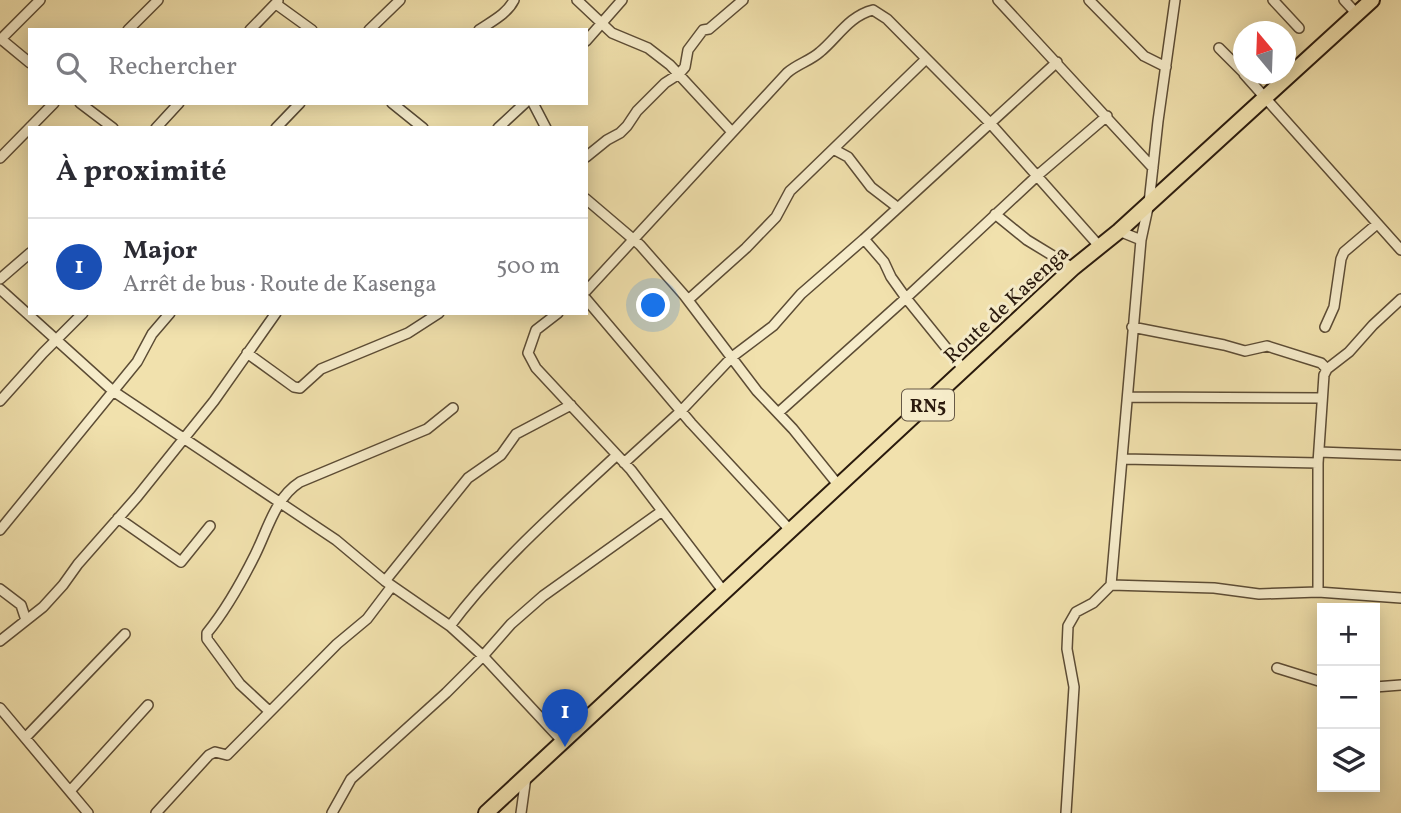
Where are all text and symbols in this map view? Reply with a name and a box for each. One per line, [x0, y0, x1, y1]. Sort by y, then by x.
north arrow [1233, 21, 1296, 84]
search box [28, 28, 588, 105]
icon: search [52, 48, 90, 86]
text: Rechercher [108, 49, 237, 85]
text: À proximité [56, 151, 227, 193]
text: Major [123, 233, 197, 269]
street label: Route de Kasenga [938, 239, 1076, 371]
text: 1 [74, 251, 84, 283]
text: 500 m [496, 251, 560, 283]
text: Arrêt de bus · Route de Kasenga [123, 269, 437, 301]
your location [636, 288, 670, 322]
road number: RN5 [902, 390, 954, 420]
map controls [1317, 603, 1380, 792]
button: + [1317, 603, 1380, 666]
button: − [1317, 666, 1380, 729]
pin: 1 [542, 689, 588, 747]
button: layers [1317, 729, 1380, 792]

